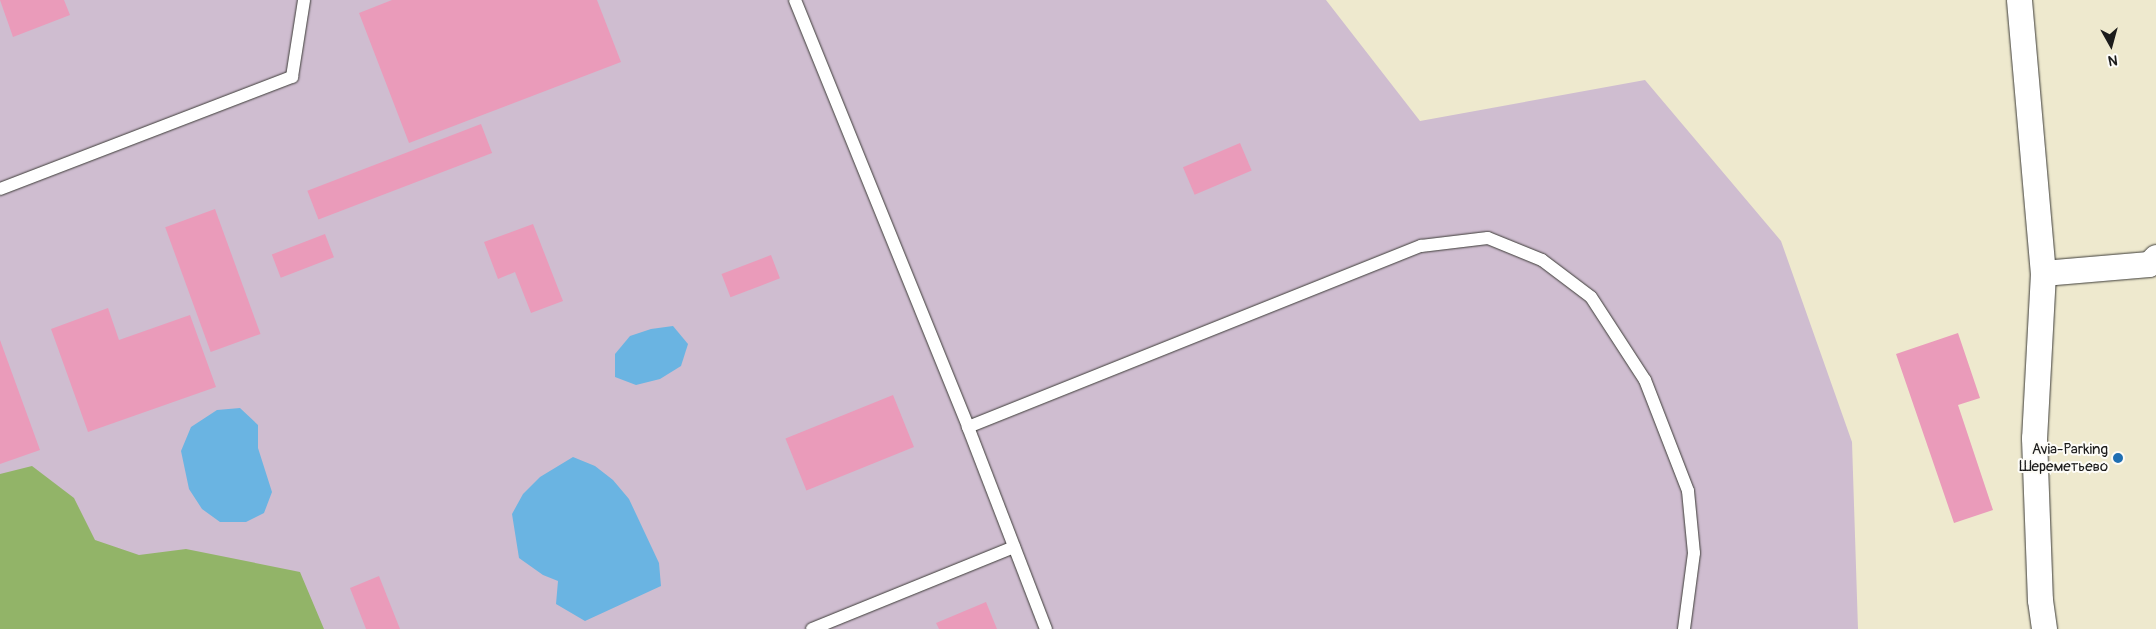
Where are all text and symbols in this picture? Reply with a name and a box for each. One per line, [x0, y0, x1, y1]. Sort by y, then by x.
north arrow [2086, 20, 2136, 70]
text: N [2107, 51, 2119, 69]
place label: Avia-Parking Шереметьево [2019, 440, 2108, 475]
marker: Avia-Parking Шереметьево [2112, 452, 2124, 464]

